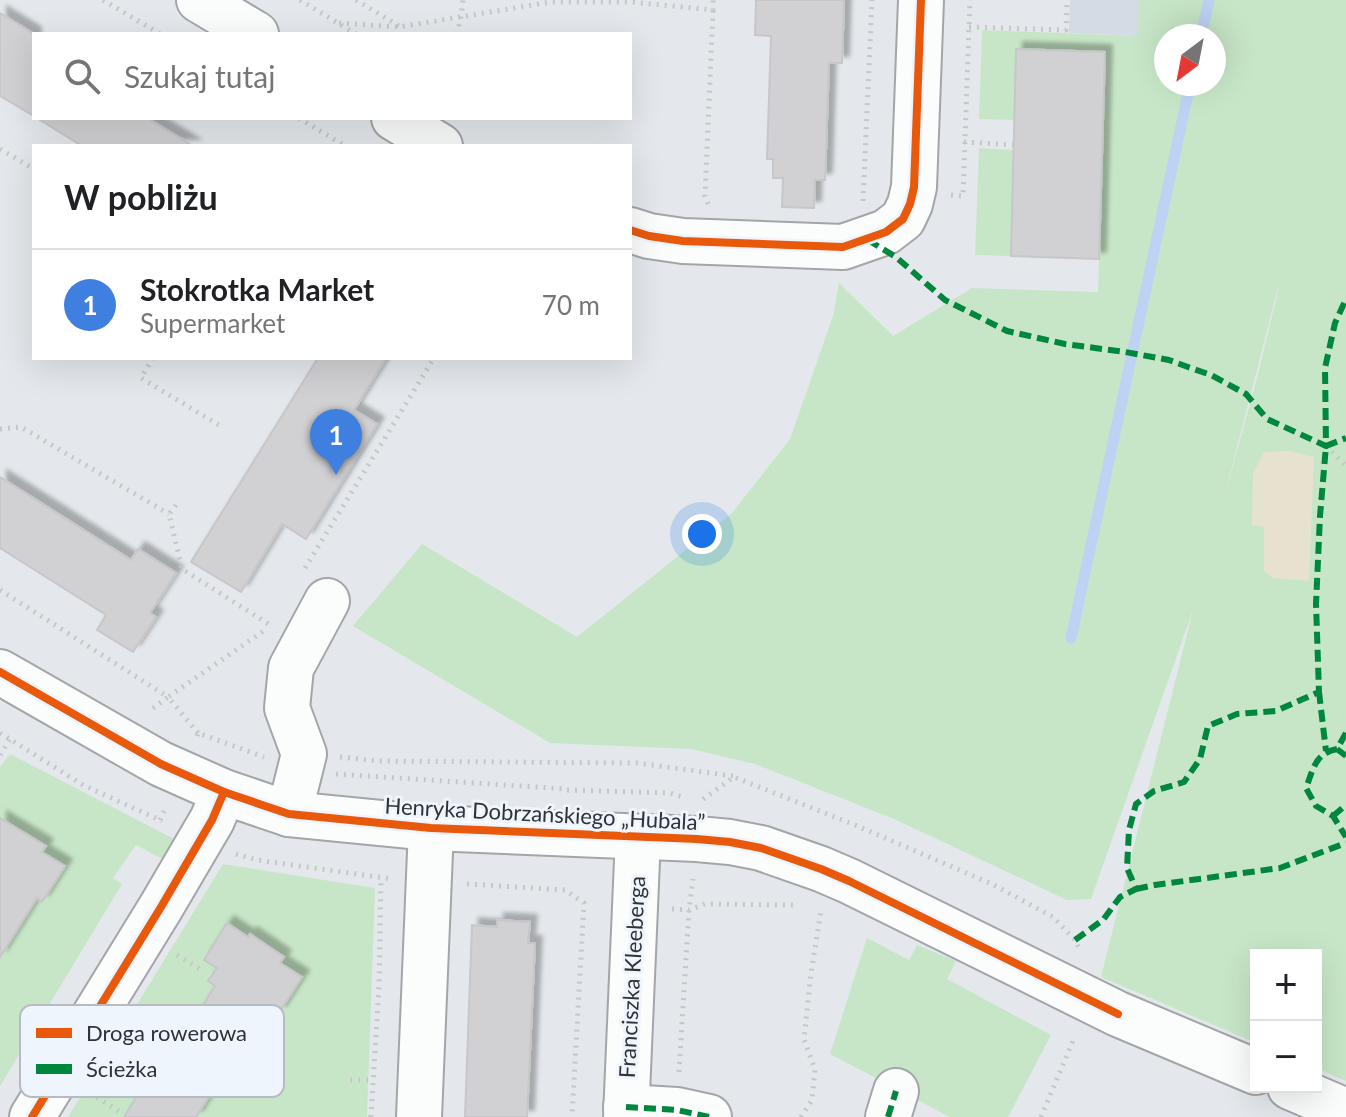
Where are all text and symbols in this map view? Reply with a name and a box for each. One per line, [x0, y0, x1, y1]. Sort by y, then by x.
north arrow [1154, 24, 1226, 96]
search box [32, 32, 632, 120]
icon: search [60, 54, 104, 98]
text: Szukaj tutaj [124, 58, 275, 94]
text: W pobliżu [64, 176, 218, 217]
text: Stokrotka Market [140, 271, 374, 307]
text: 1 [82, 289, 98, 321]
text: 70 m [542, 289, 600, 321]
text: Supermarket [140, 307, 285, 339]
pin: 1 [310, 409, 362, 475]
your location [682, 514, 722, 554]
street label: Henryka Dobrzańskiego „Hubala” [384, 792, 706, 835]
street label: Franciszka Kleeberga [613, 875, 650, 1079]
map controls [1250, 949, 1322, 1093]
button: + [1250, 949, 1322, 1021]
legend [20, 1005, 284, 1097]
text: Droga rowerowa [86, 1019, 247, 1046]
button: − [1250, 1021, 1322, 1093]
text: Ścieżka [86, 1055, 157, 1082]

